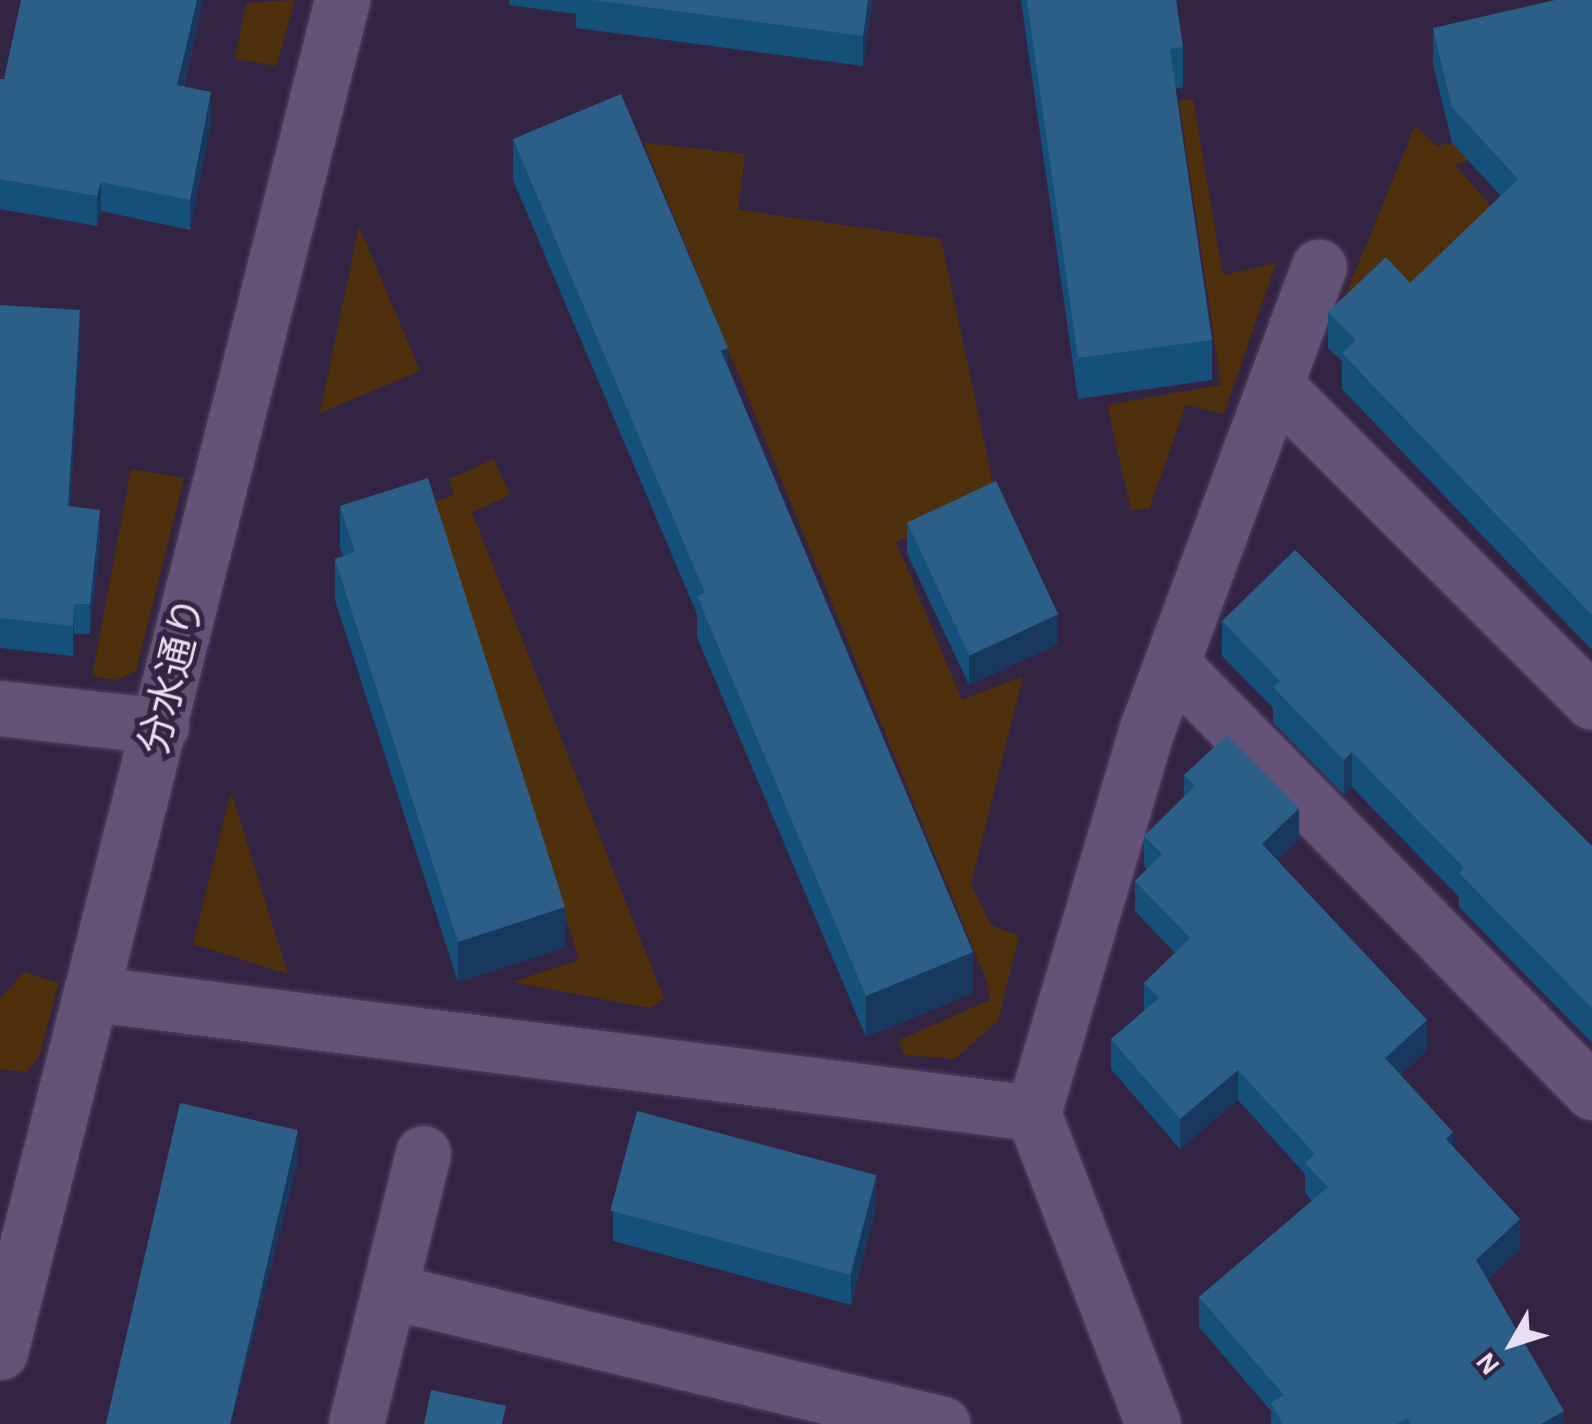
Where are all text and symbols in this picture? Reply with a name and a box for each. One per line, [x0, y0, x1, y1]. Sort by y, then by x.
street label: 分水通り [130, 593, 216, 759]
north arrow [1462, 1294, 1562, 1394]
text: N [1472, 1347, 1506, 1379]

